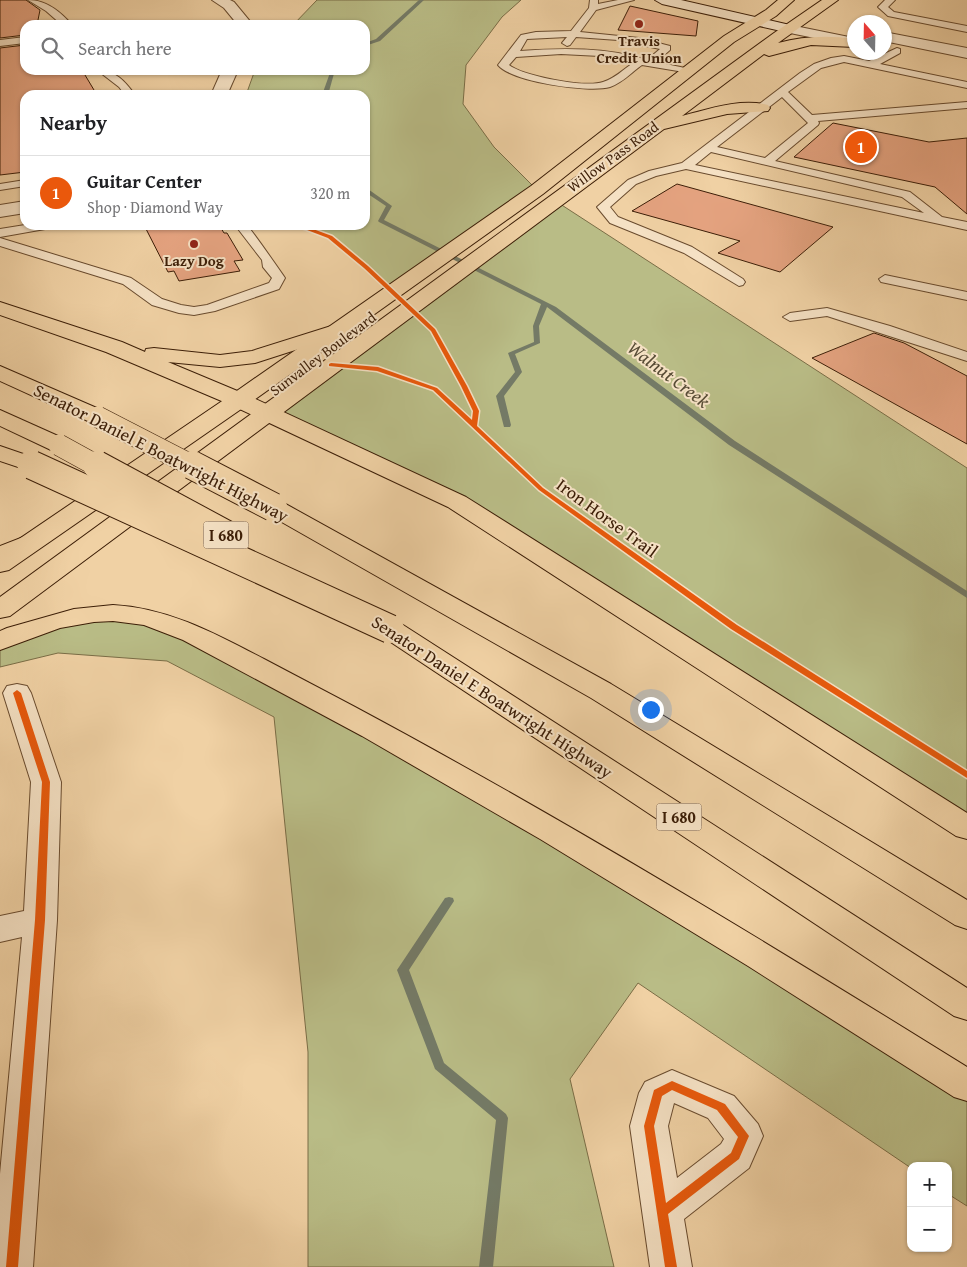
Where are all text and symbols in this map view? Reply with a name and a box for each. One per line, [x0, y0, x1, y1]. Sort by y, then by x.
north arrow [847, 15, 892, 60]
marker: Travis Credit Union [633, 18, 645, 30]
search box [20, 20, 370, 75]
place label: Travis Credit Union [596, 30, 682, 68]
icon: search [38, 34, 66, 62]
text: Search here [78, 34, 172, 62]
text: Nearby [40, 107, 107, 138]
street label: Willow Pass Road [563, 116, 663, 197]
pin: 1 [845, 128, 877, 166]
text: Guitar Center [87, 167, 202, 195]
text: 1 [52, 181, 60, 205]
text: 320 m [310, 181, 350, 205]
text: Shop · Diamond Way [87, 195, 223, 219]
marker: Lazy Dog [188, 238, 200, 250]
place label: Lazy Dog [164, 250, 224, 271]
street label: Sunvalley Boulevard [265, 307, 380, 401]
water label: Walnut Creek [622, 334, 716, 414]
street label: Senator Daniel E Boatwright Highway [29, 376, 293, 529]
street label: Iron Horse Trail [551, 471, 664, 564]
road number: I 680 [204, 522, 248, 548]
street label: Senator Daniel E Boatwright Highway [366, 608, 618, 785]
your location [638, 697, 664, 723]
road number: I 680 [656, 804, 702, 830]
map controls [907, 1162, 952, 1252]
button: + [907, 1162, 952, 1207]
button: − [907, 1207, 952, 1252]

